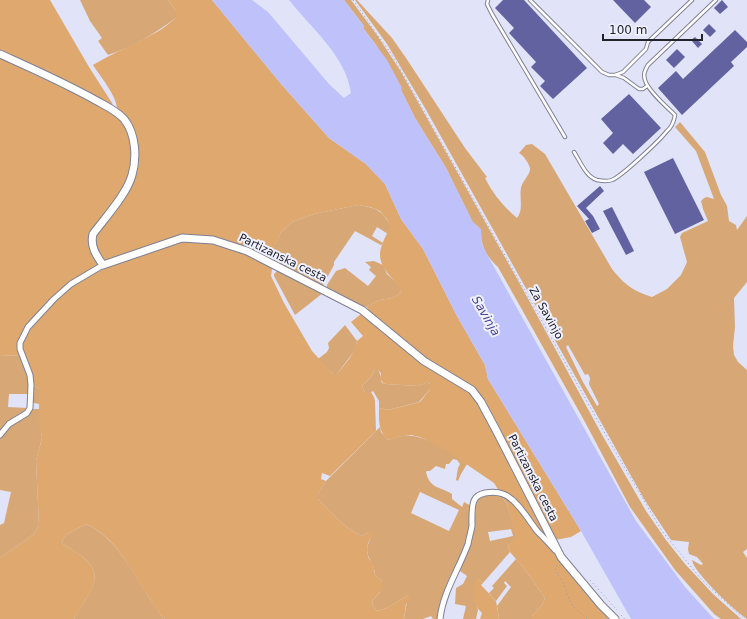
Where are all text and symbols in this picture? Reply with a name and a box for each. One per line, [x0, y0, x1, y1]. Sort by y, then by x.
scale bar [603, 16, 702, 42]
text: 100 m [609, 23, 647, 37]
street label: Partizanska cesta [237, 231, 329, 285]
street label: Za Savinjo [526, 285, 566, 342]
water label: Savinja [469, 294, 503, 338]
street label: Partizanska cesta [505, 432, 561, 524]

